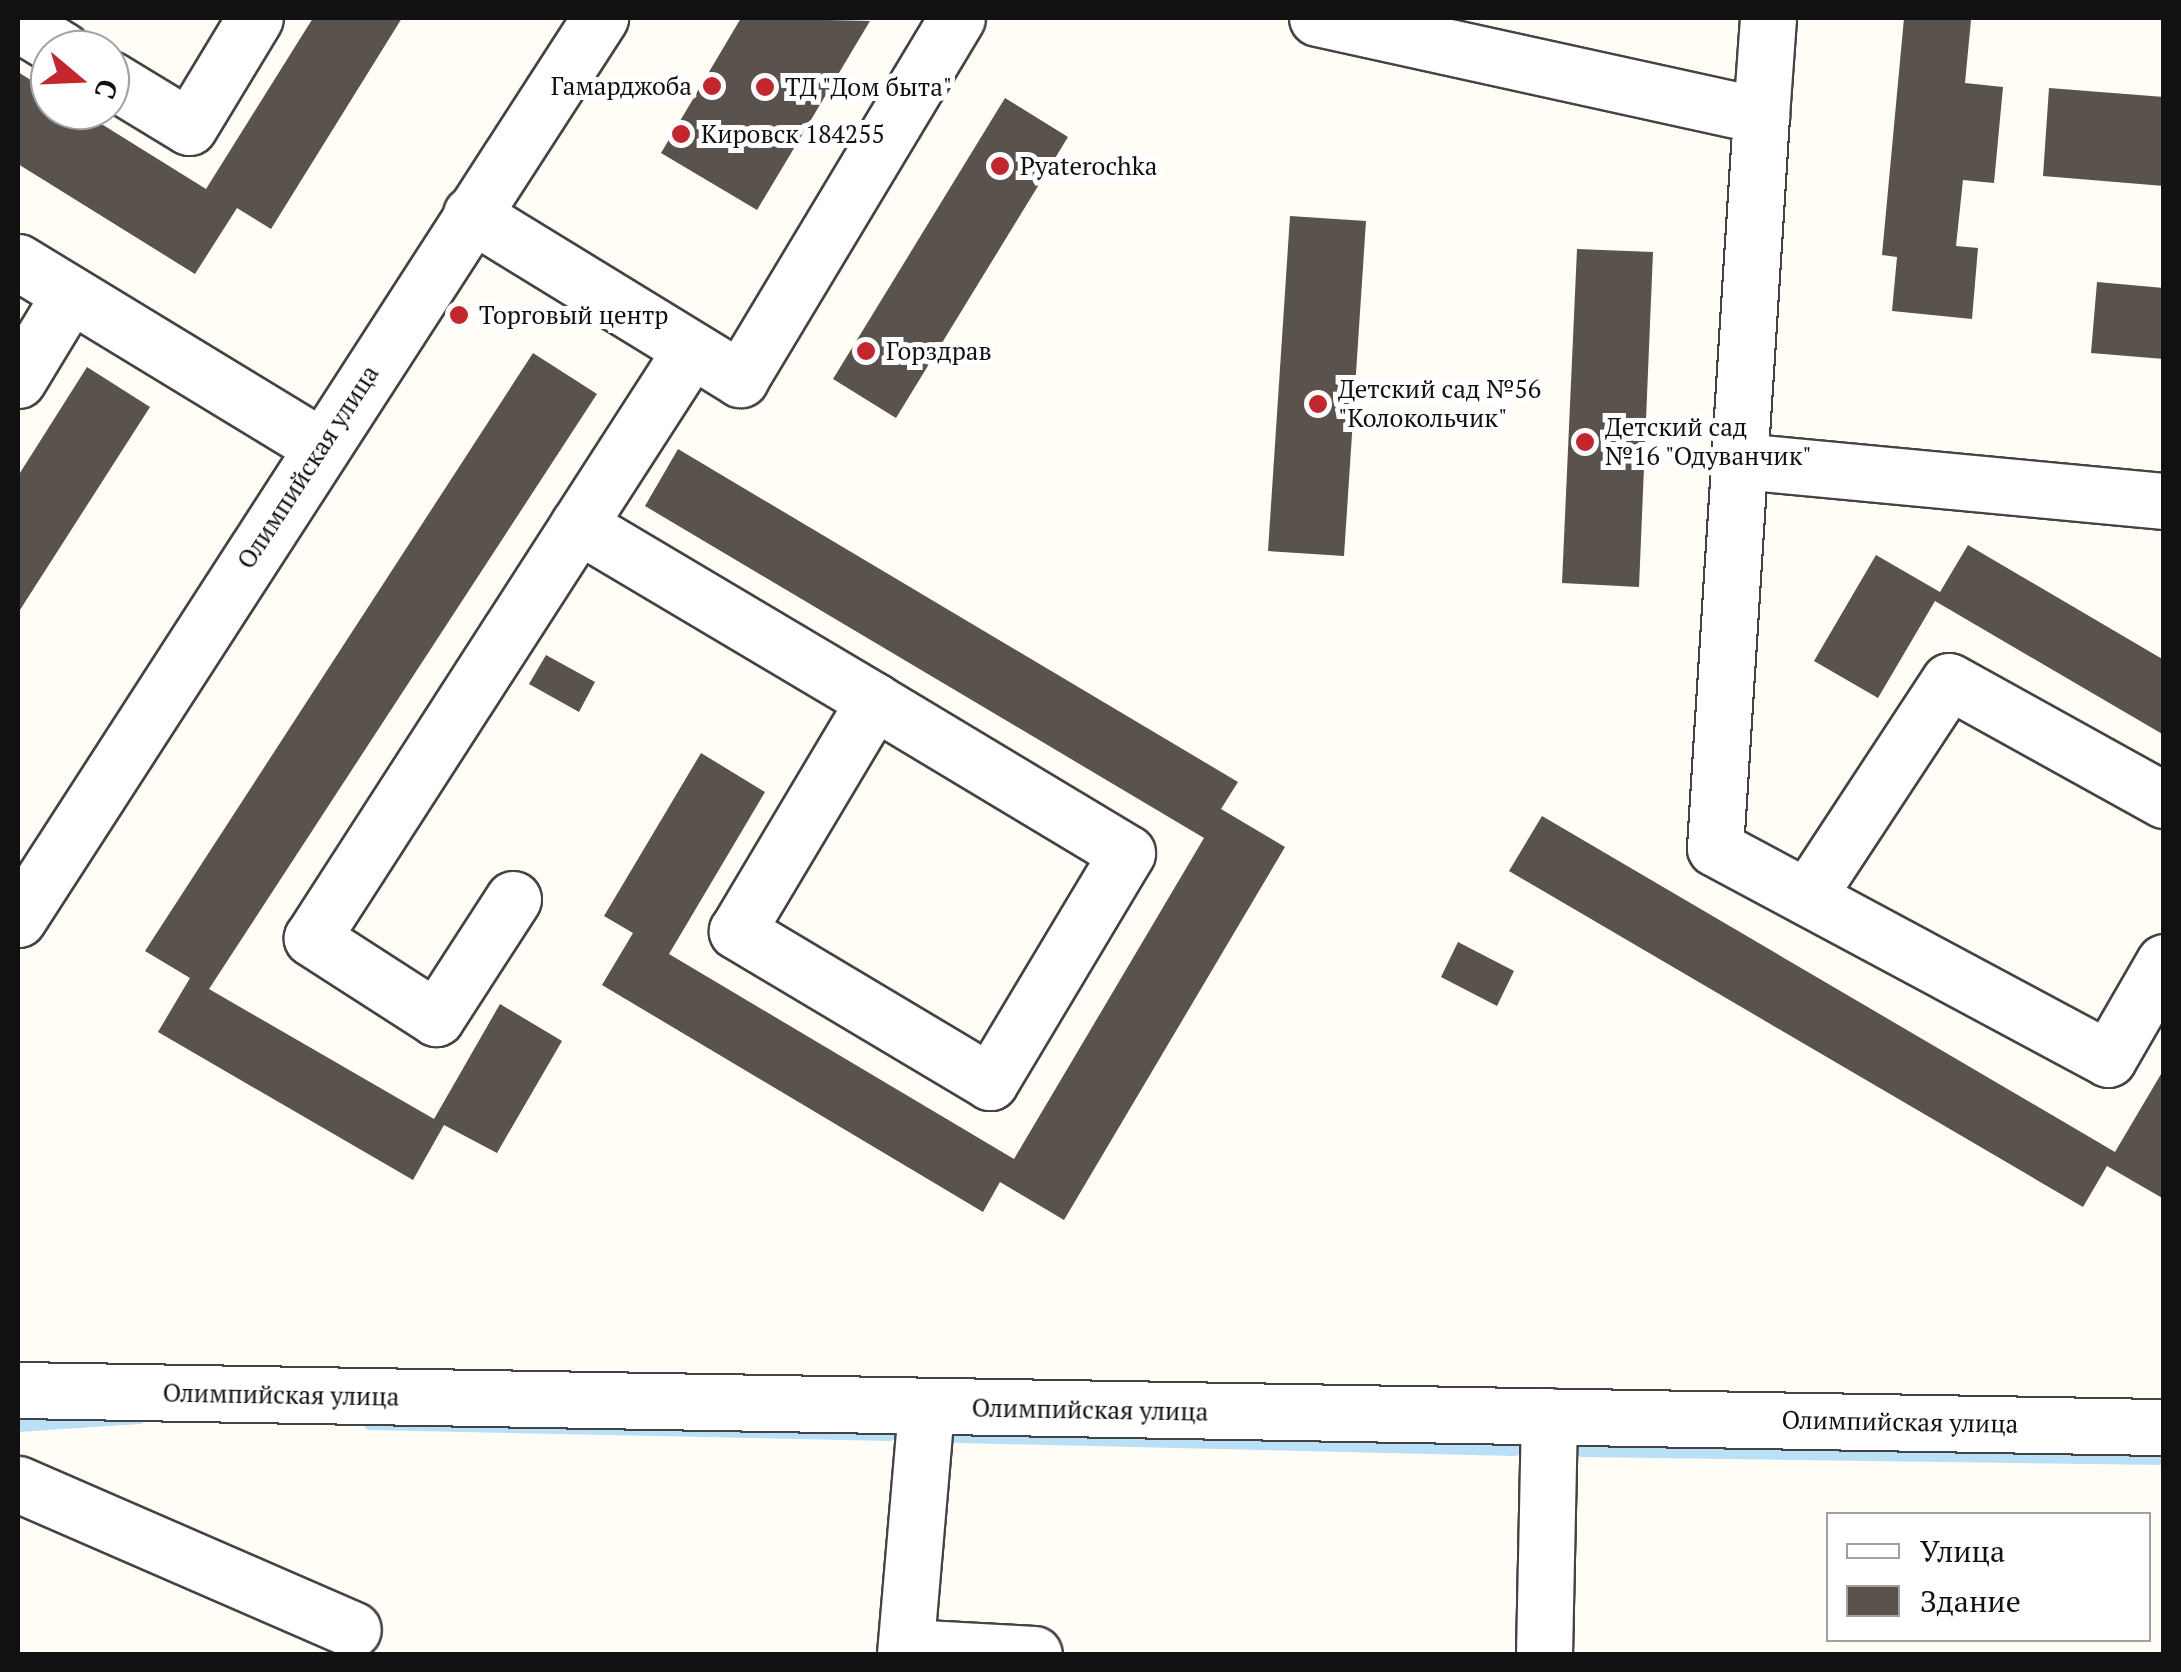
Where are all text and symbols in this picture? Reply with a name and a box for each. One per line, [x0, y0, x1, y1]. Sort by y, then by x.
north arrow [30, 30, 130, 130]
place label: Гамарджоба [551, 71, 692, 101]
place label: ТД "Дом быта" [785, 72, 953, 102]
text: С [86, 75, 127, 104]
marker: Гамарджоба [701, 75, 723, 97]
marker: ТД "Дом быта" [754, 76, 776, 98]
place label: Кировск 184255 [701, 119, 885, 149]
marker: Кировск 184255 [670, 123, 692, 145]
place label: Pyaterochka [1020, 151, 1157, 181]
marker: Pyaterochka [989, 155, 1011, 177]
place label: Торговый центр [479, 300, 668, 330]
marker: Торговый центр [448, 304, 470, 326]
place label: Горздрав [886, 336, 992, 366]
marker: Горздрав [855, 340, 877, 362]
street label: Олимпийская улица [231, 360, 385, 574]
place label: Детский сад №56 "Колокольчик" [1338, 375, 1541, 434]
marker: Детский сад №56 "Колокольчик" [1307, 393, 1329, 415]
place label: Детский сад №16 "Одуванчик" [1605, 413, 1813, 472]
marker: Детский сад №16 "Одуванчик" [1574, 431, 1596, 453]
street label: Олимпийская улица [162, 1378, 400, 1412]
street label: Олимпийская улица [971, 1393, 1209, 1427]
street label: Олимпийская улица [1781, 1405, 2019, 1439]
legend [1826, 1512, 2151, 1642]
text: Улица [1920, 1531, 2005, 1571]
text: Здание [1920, 1581, 2021, 1621]

